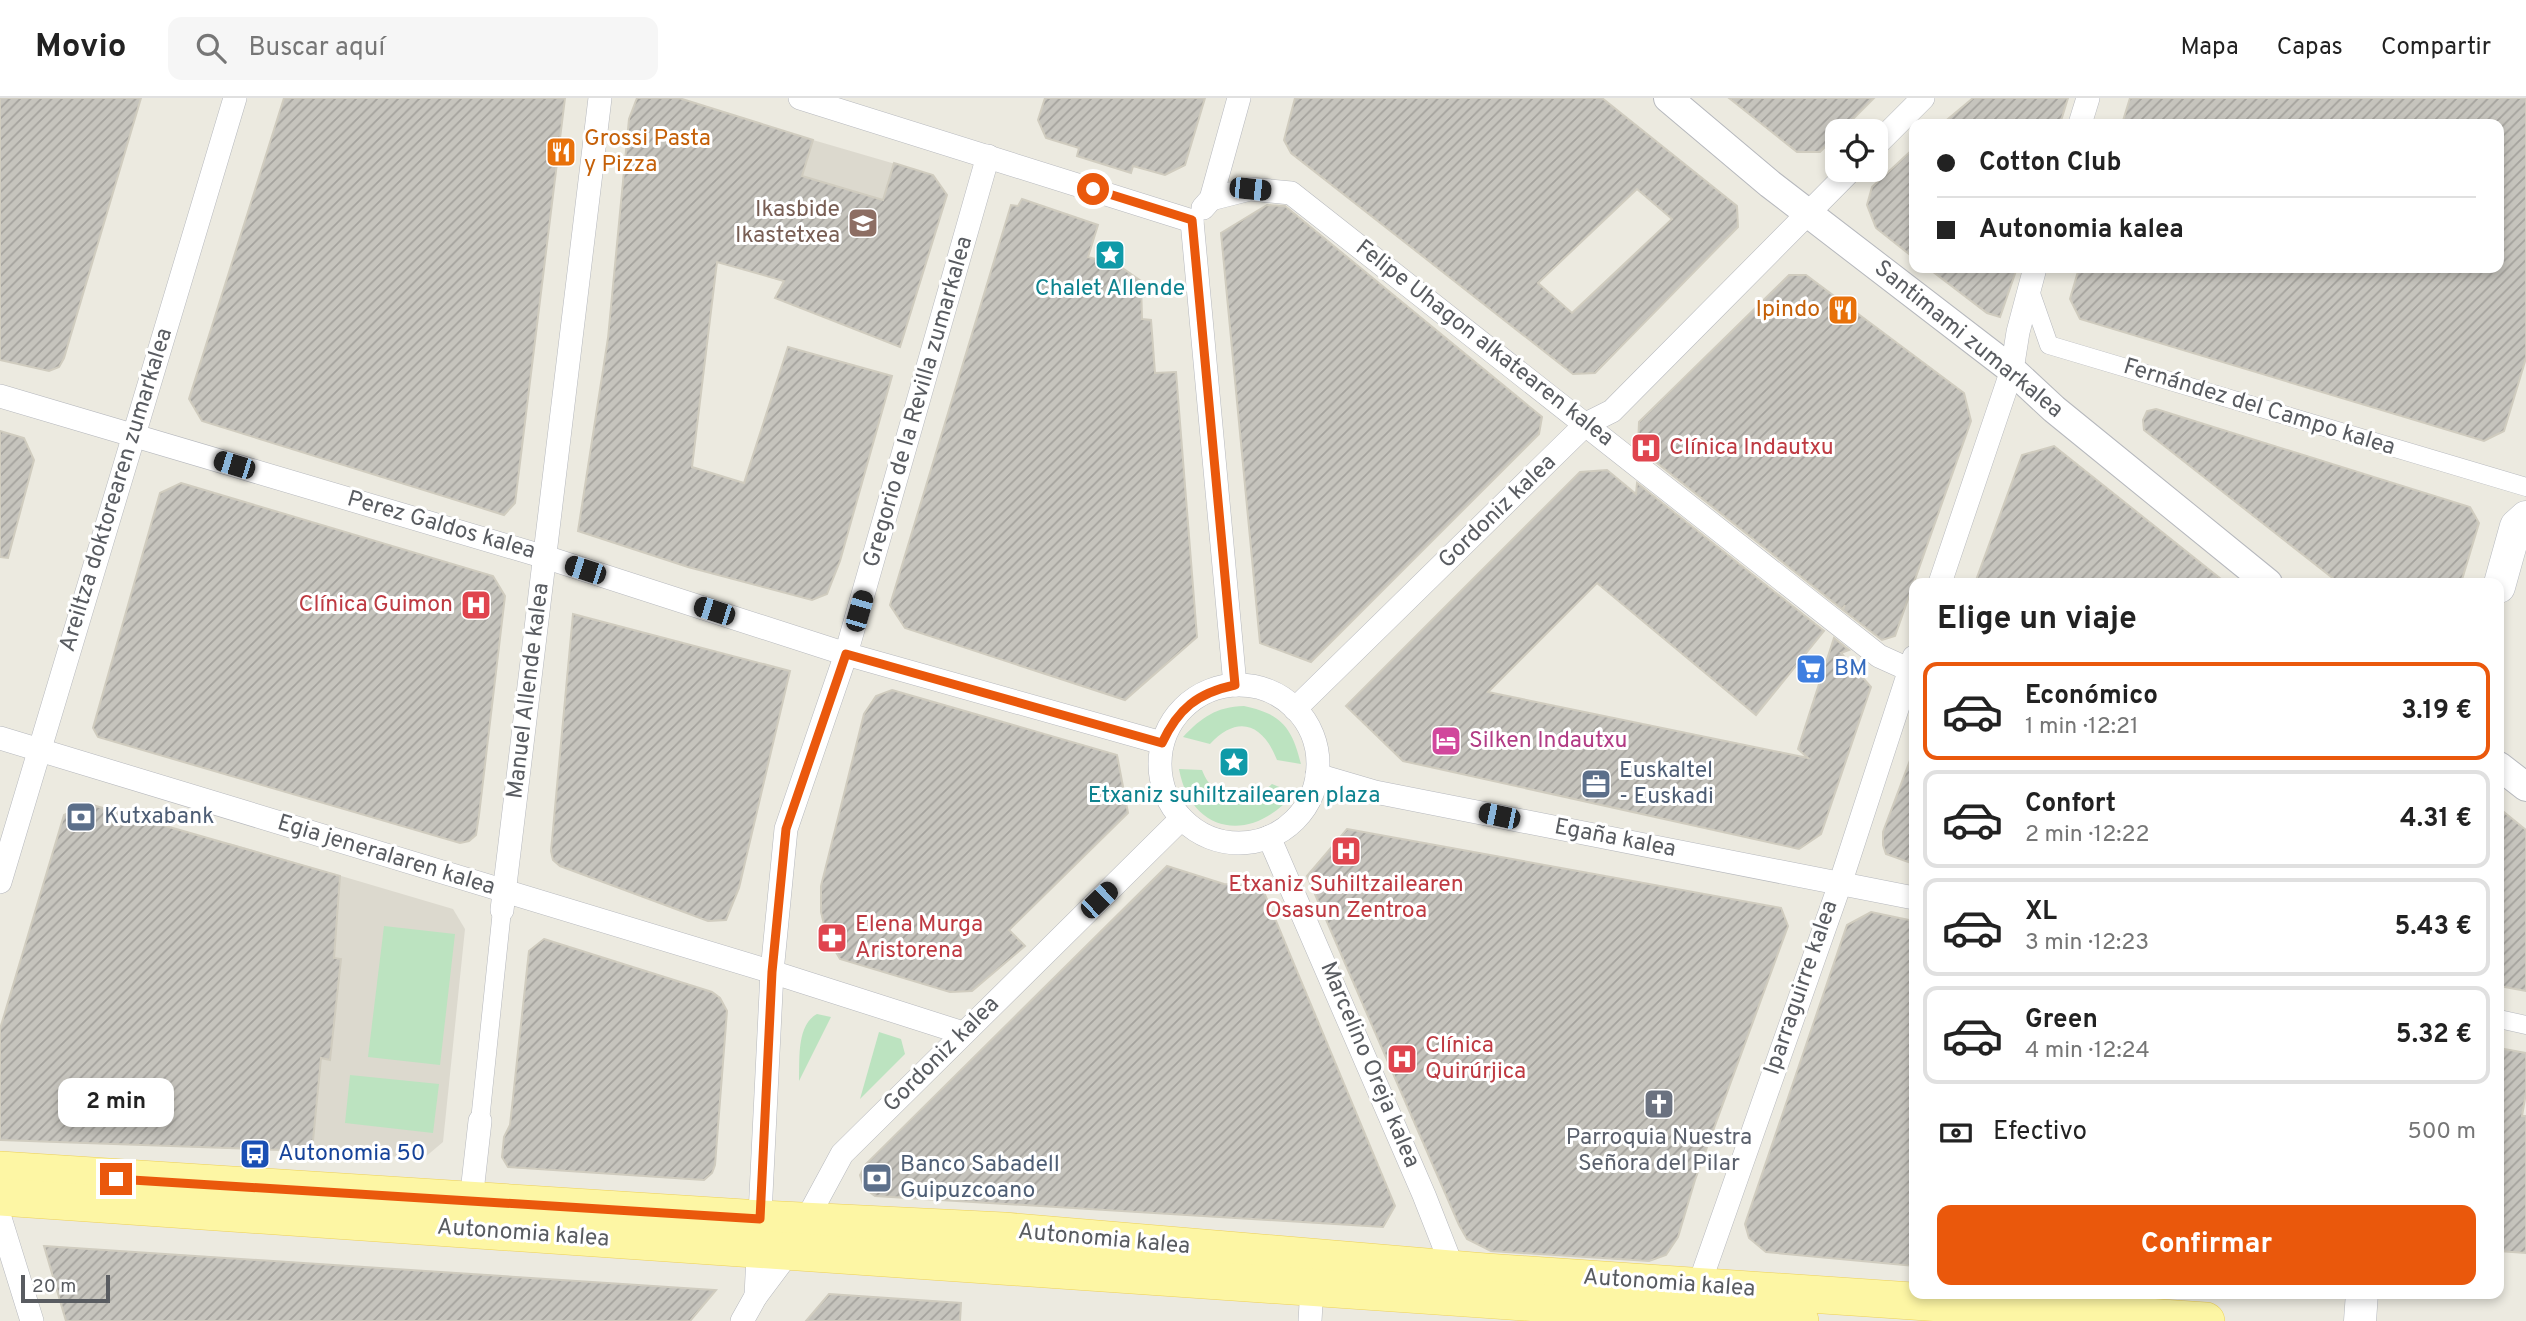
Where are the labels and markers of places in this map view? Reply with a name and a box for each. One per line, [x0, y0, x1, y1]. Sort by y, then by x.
place label: Grossi Pasta y Pizza [584, 125, 711, 180]
restaurant icon: Grossi Pasta y Pizza [544, 135, 578, 169]
place label: Ikasbide Ikastetxea [735, 196, 840, 251]
school or university icon: Ikasbide Ikastetxea [846, 206, 880, 240]
place icon: Chalet Allende [1093, 238, 1127, 272]
place label: Chalet Allende [1035, 275, 1185, 304]
restaurant icon: Ipindo [1826, 293, 1860, 327]
place label: Ipindo [1756, 296, 1820, 325]
hospital icon: Clínica Indautxu [1629, 431, 1663, 465]
place label: Clínica Indautxu [1669, 434, 1834, 463]
hospital icon: Clínica Guimon [459, 588, 493, 622]
place label: Clínica Guimon [299, 591, 453, 620]
supermarket icon: BM [1794, 652, 1828, 686]
place label: BM [1834, 655, 1867, 684]
hotel icon: Silken Indautxu [1429, 724, 1463, 758]
place label: Silken Indautxu [1469, 727, 1628, 756]
place icon: Etxaniz suhiltzailearen plaza [1217, 745, 1251, 779]
place label: Euskaltel - Euskadi [1619, 757, 1714, 812]
office icon: Euskaltel - Euskadi [1579, 767, 1613, 801]
place label: Etxaniz suhiltzailearen plaza [1088, 782, 1380, 811]
bank icon: Kutxabank [64, 800, 98, 834]
place label: Kutxabank [104, 803, 214, 832]
hospital icon: Etxaniz Suhiltzailearen Osasun Zentroa [1329, 834, 1363, 868]
place label: Etxaniz Suhiltzailearen Osasun Zentroa [1228, 871, 1464, 926]
place label: Elena Murga Aristorena [855, 911, 983, 966]
pharmacy icon: Elena Murga Aristorena [815, 921, 849, 955]
place label: Clínica Quirúrjica [1425, 1032, 1526, 1087]
hospital icon: Clínica Quirúrjica [1385, 1042, 1419, 1076]
church icon: Parroquia Nuestra Señora del Pilar [1642, 1087, 1676, 1121]
place label: Parroquia Nuestra Señora del Pilar [1566, 1124, 1752, 1179]
bus stop icon: Autonomia 50 [238, 1137, 272, 1171]
place label: Autonomia 50 [278, 1140, 425, 1169]
place label: Banco Sabadell Guipuzcoano [900, 1151, 1060, 1206]
bank icon: Banco Sabadell Guipuzcoano [860, 1161, 894, 1195]

